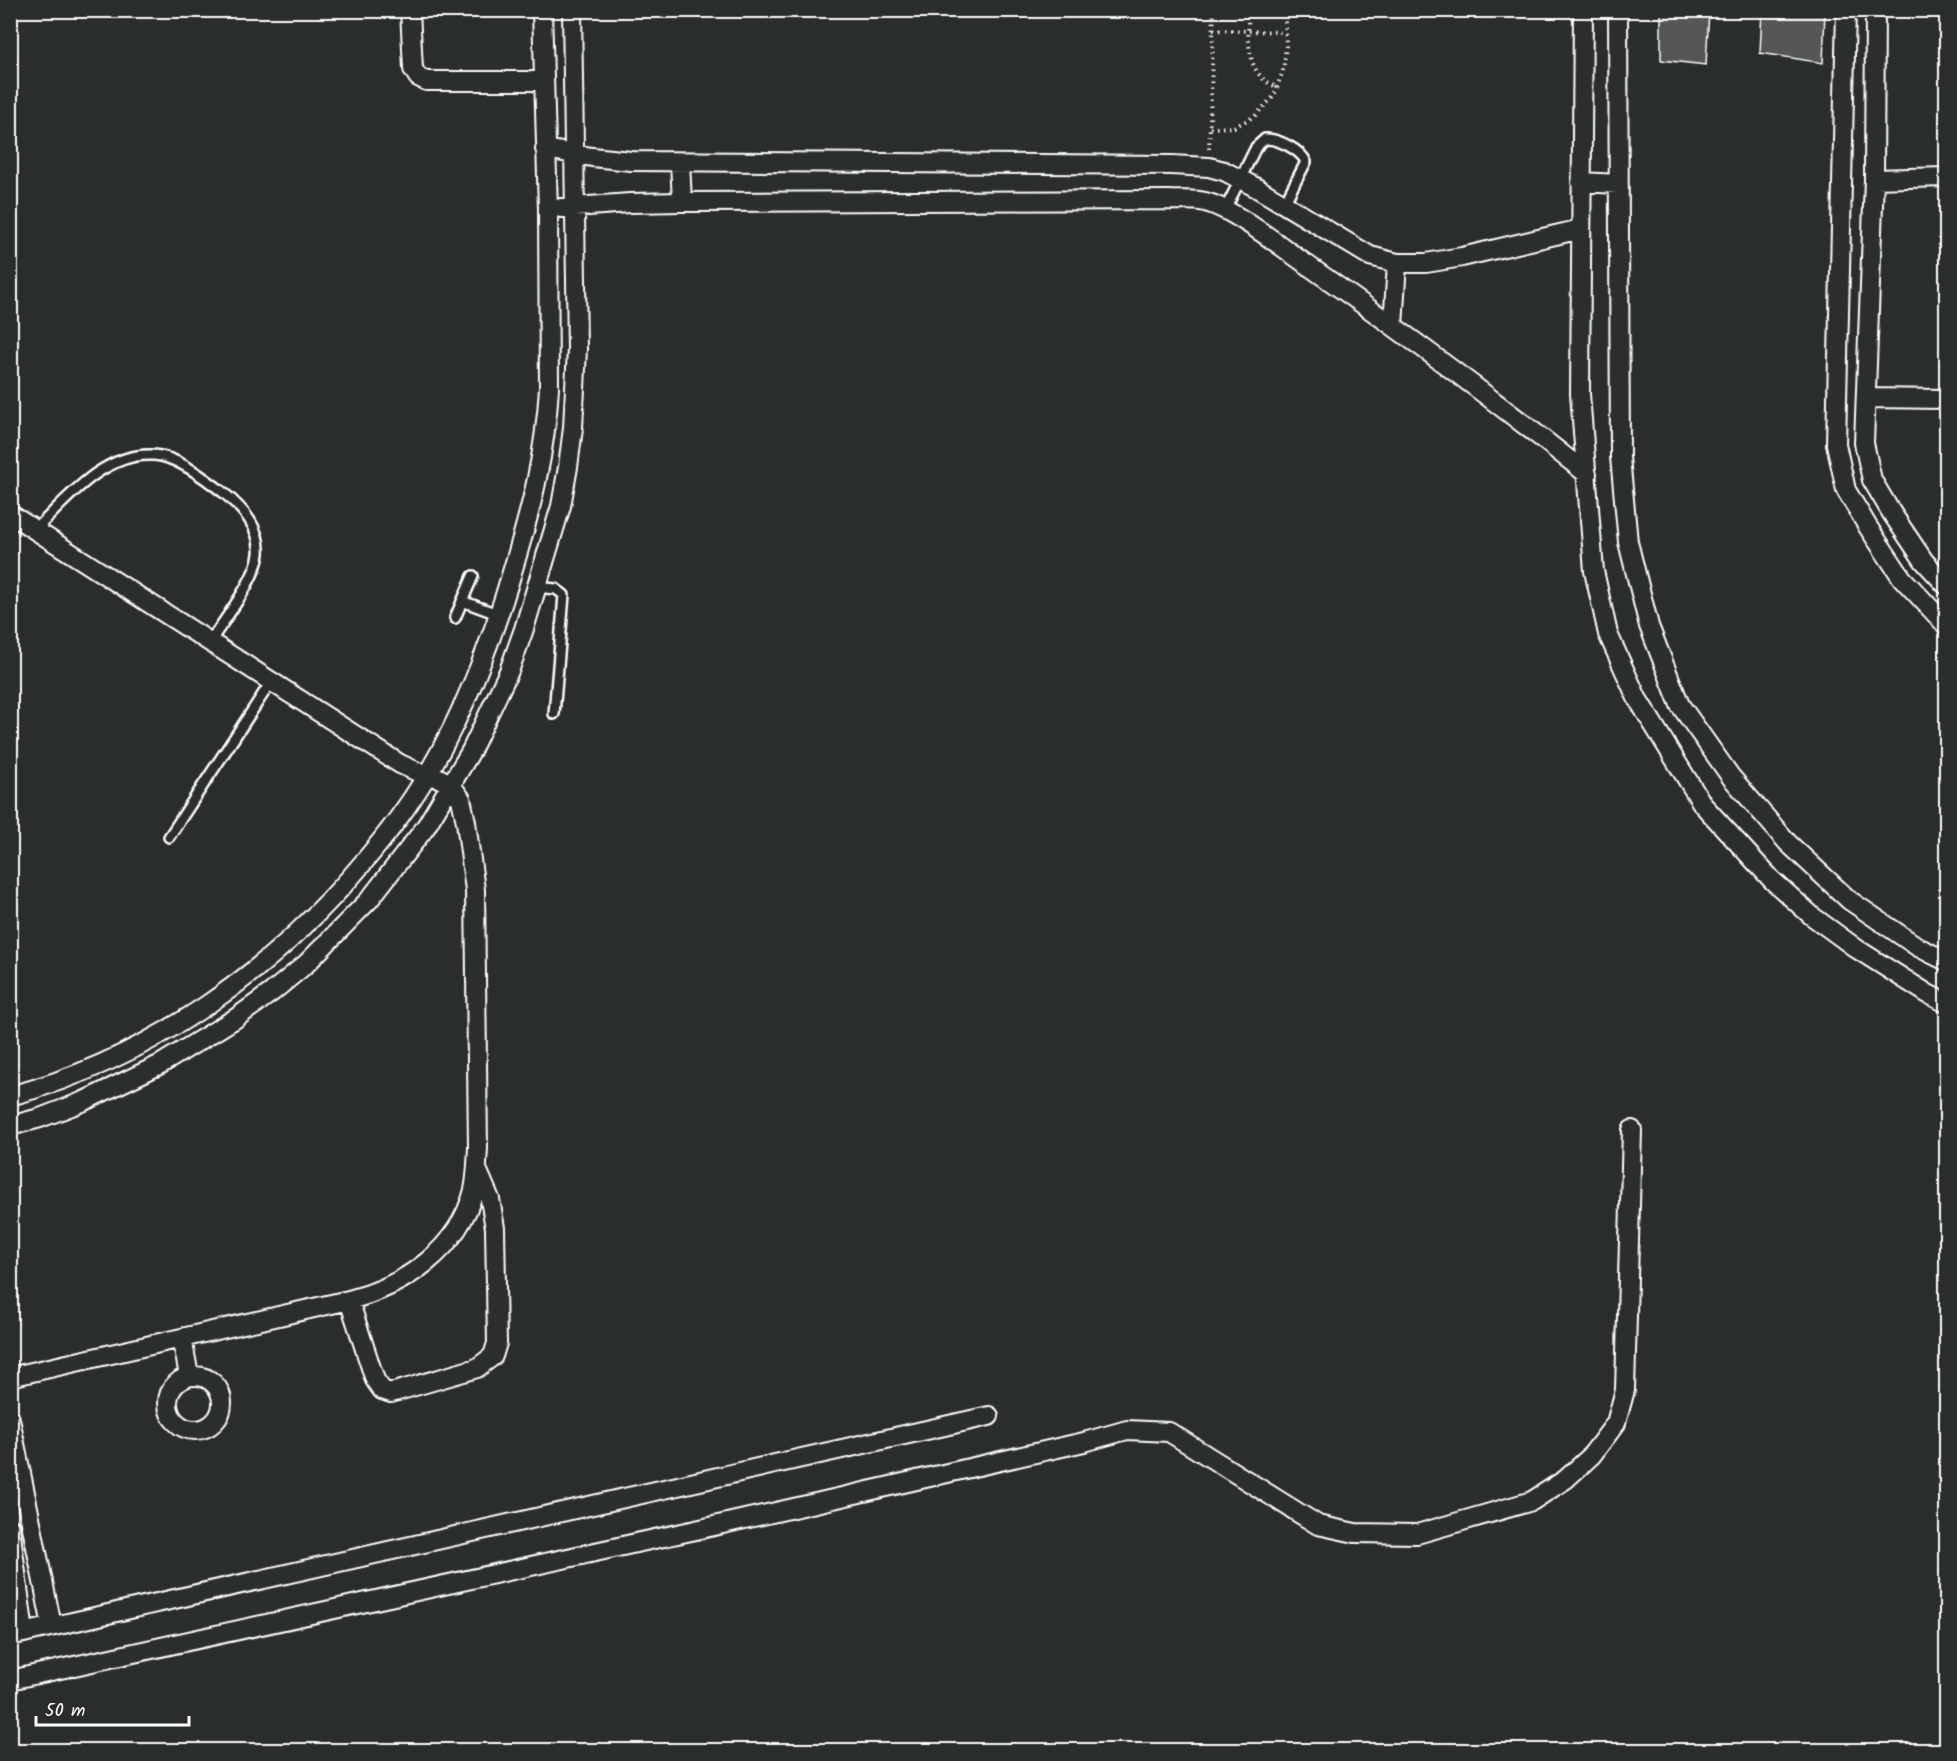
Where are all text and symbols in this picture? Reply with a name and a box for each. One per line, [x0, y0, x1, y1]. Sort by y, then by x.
scale bar [36, 1689, 189, 1727]
text: 50 m [45, 1697, 85, 1726]

